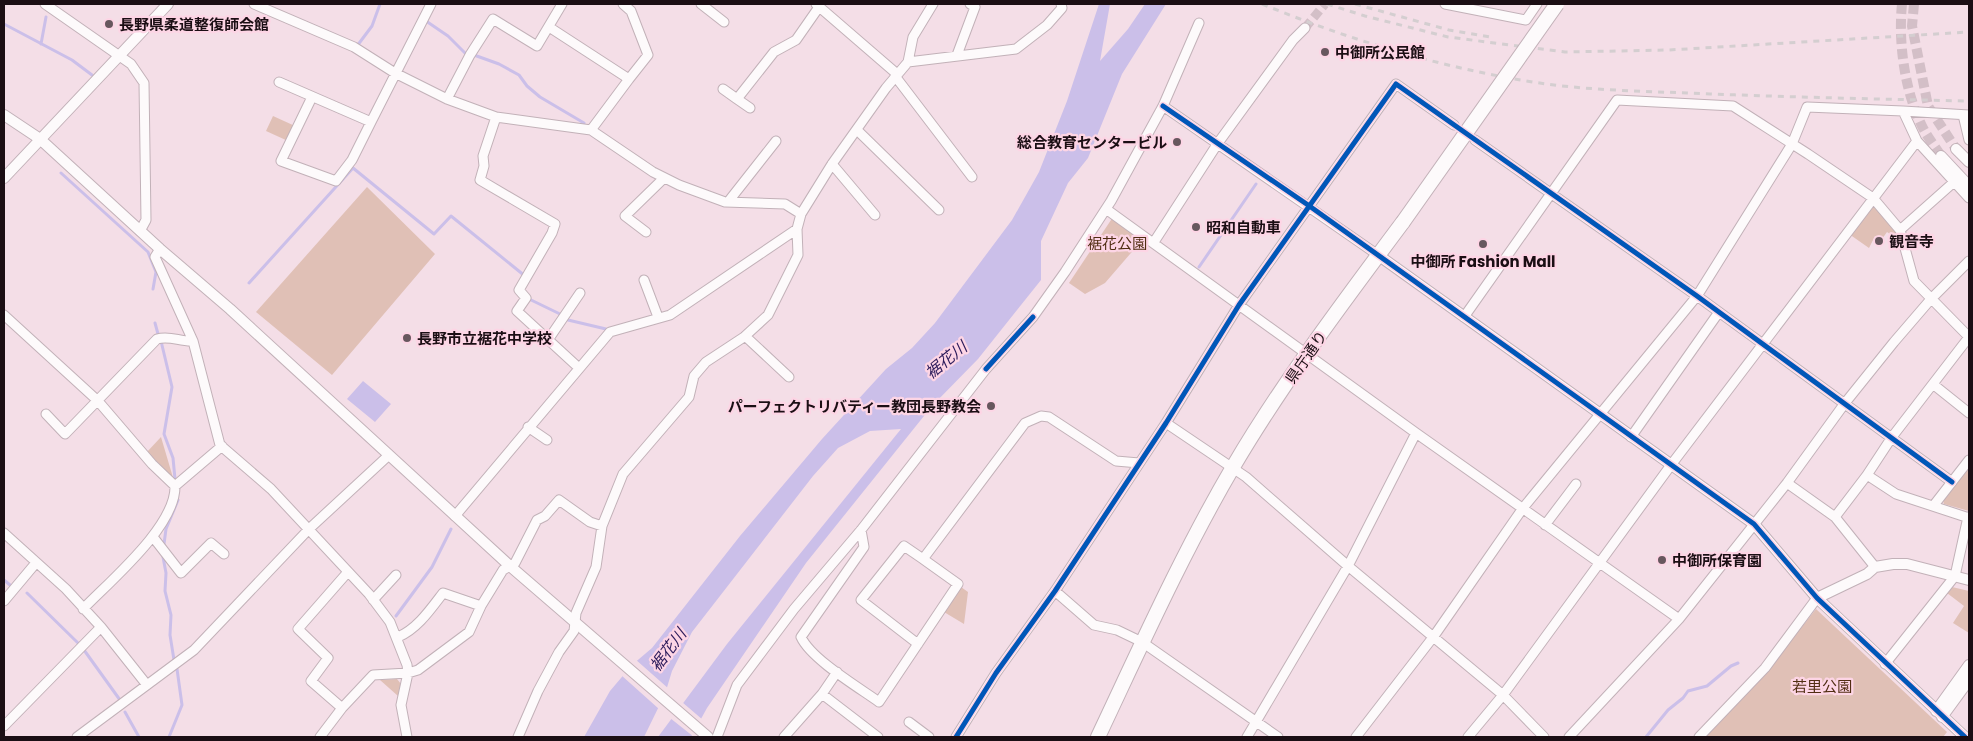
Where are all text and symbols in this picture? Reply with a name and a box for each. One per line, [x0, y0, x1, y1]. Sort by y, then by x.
place label: 長野県柔道整復師会館 [119, 14, 269, 35]
marker: 長野県柔道整復師会館 [103, 18, 115, 30]
place label: 中御所公民館 [1335, 42, 1425, 63]
marker: 中御所公民館 [1319, 46, 1331, 58]
place label: 総合教育センタービル [1017, 132, 1167, 153]
marker: 総合教育センタービル [1171, 136, 1183, 148]
place label: 昭和自動車 [1206, 217, 1281, 238]
marker: 昭和自動車 [1190, 221, 1202, 233]
place label: 観音寺 [1889, 231, 1934, 252]
park label: 裾花公園 [1087, 233, 1147, 254]
marker: 観音寺 [1873, 235, 1885, 247]
marker: 中御所 Fashion Mall [1477, 238, 1489, 250]
place label: 中御所 Fashion Mall [1410, 251, 1556, 272]
street label: 県庁通り [1280, 326, 1332, 388]
place label: 長野市立裾花中学校 [417, 328, 552, 349]
marker: 長野市立裾花中学校 [401, 332, 413, 344]
water label: 裾花川 [920, 335, 973, 384]
place label: パーフェクトリバティー教団長野教会 [728, 396, 981, 417]
marker: パーフェクトリバティー教団長野教会 [985, 400, 997, 412]
place label: 中御所保育園 [1672, 550, 1762, 571]
marker: 中御所保育園 [1656, 554, 1668, 566]
water label: 裾花川 [644, 622, 693, 676]
park label: 若里公園 [1792, 676, 1852, 697]

